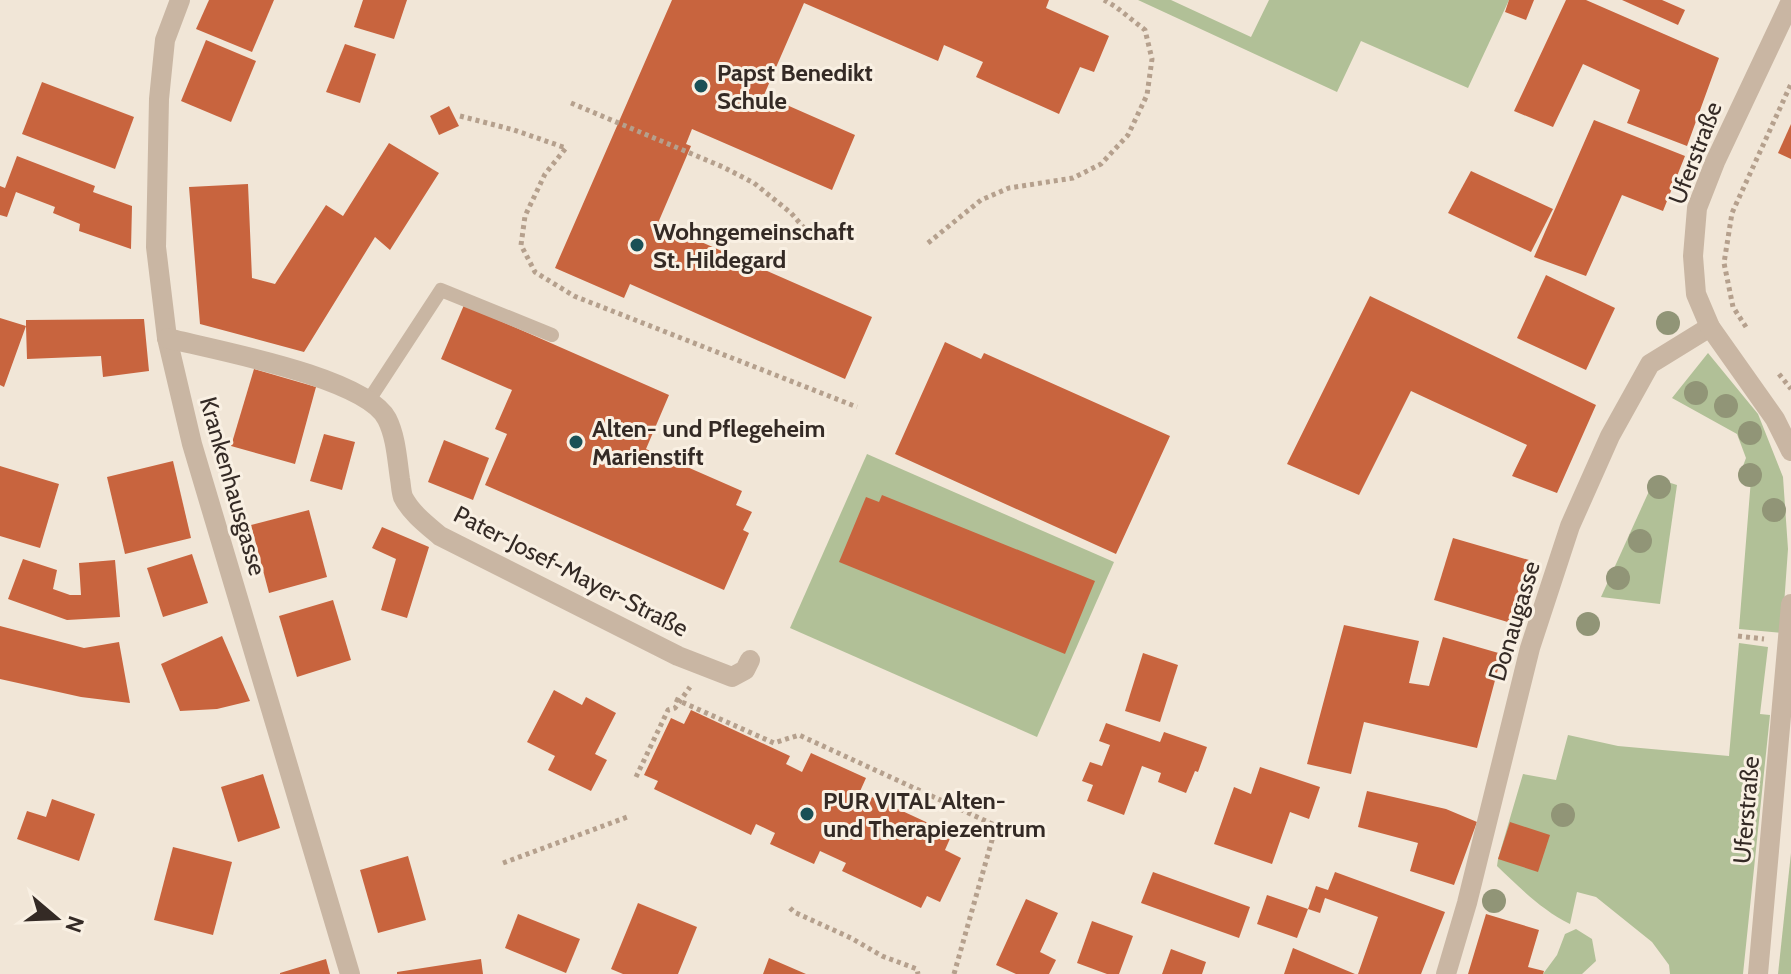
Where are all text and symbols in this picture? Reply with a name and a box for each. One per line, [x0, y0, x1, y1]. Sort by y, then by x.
place label: Papst Benedikt Schule [717, 58, 873, 115]
marker: Papst Benedikt Schule [692, 77, 710, 95]
street label: Uferstraße [1662, 97, 1728, 209]
place label: Wohngemeinschaft St. Hildegard [653, 217, 854, 274]
marker: Wohngemeinschaft St. Hildegard [628, 236, 646, 254]
street label: Krankenhausgasse [194, 393, 272, 579]
place label: Alten- und Pflegeheim Marienstift [592, 414, 825, 471]
marker: Alten- und Pflegeheim Marienstift [567, 433, 585, 451]
street label: Pater-Josef-Mayer-Straße [449, 499, 693, 643]
street label: Donaugasse [1482, 558, 1546, 684]
street label: Uferstraße [1727, 755, 1765, 865]
place label: PUR VITAL Alten- und Therapiezentrum [823, 786, 1046, 843]
marker: PUR VITAL Alten- und Therapiezentrum [798, 805, 816, 823]
north arrow [16, 878, 96, 958]
text: N [59, 913, 90, 936]

